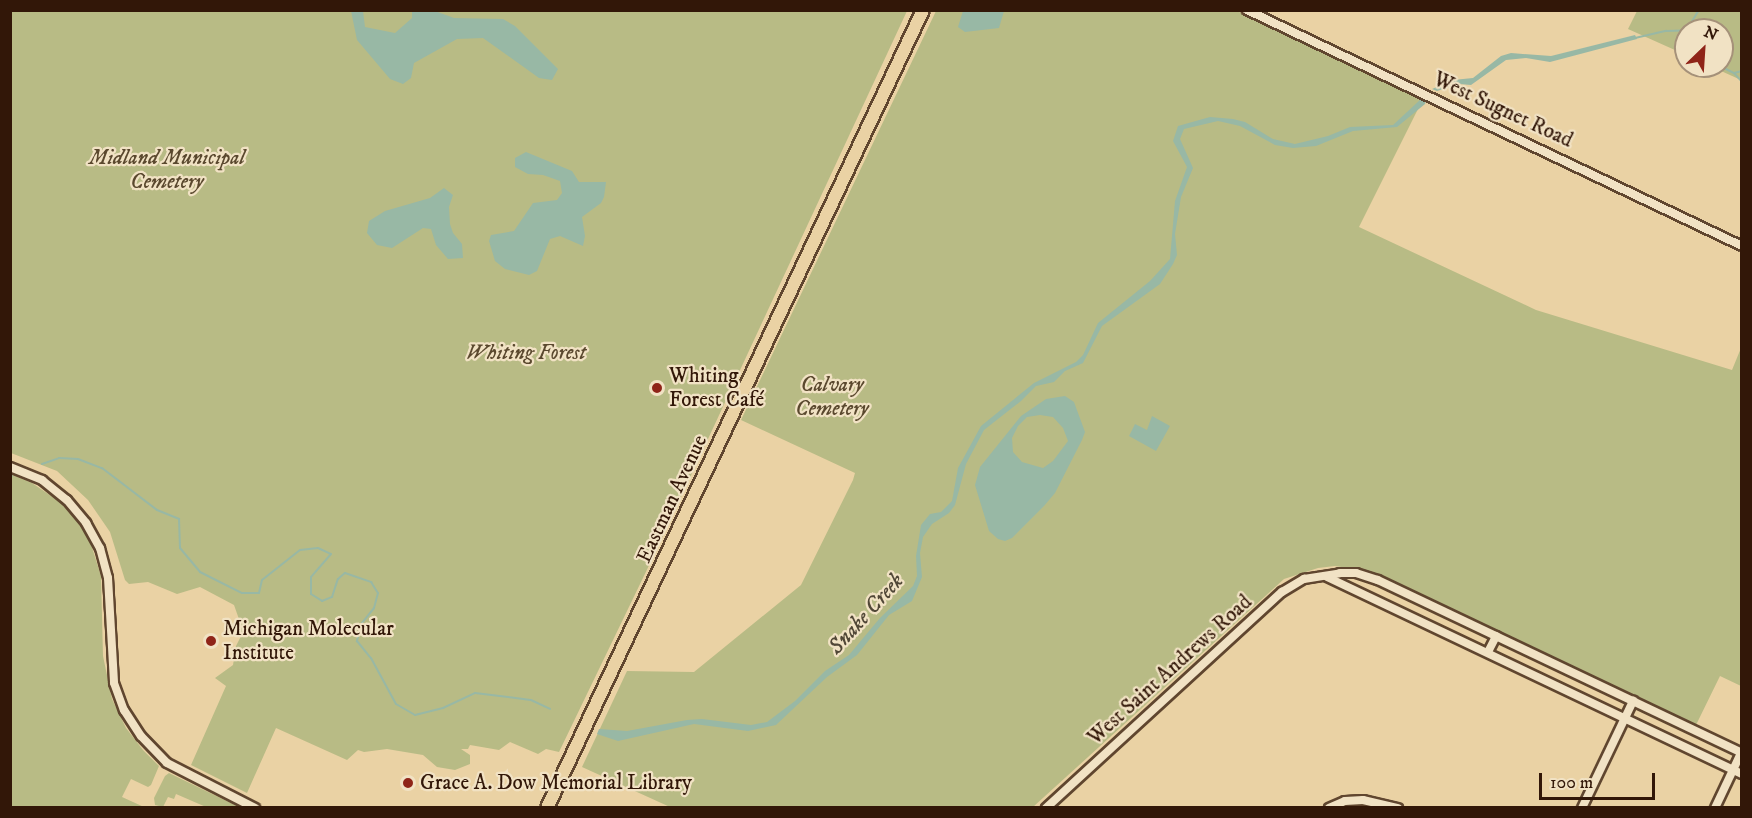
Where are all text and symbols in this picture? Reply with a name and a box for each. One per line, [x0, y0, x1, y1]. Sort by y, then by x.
north arrow [1674, 18, 1734, 78]
text: N [1701, 22, 1721, 45]
street label: West Sugnet Road [1429, 67, 1577, 153]
park label: Midland Municipal Cemetery [89, 145, 245, 195]
park label: Whiting Forest [466, 340, 586, 366]
place label: Whiting Forest Café [669, 363, 764, 413]
park label: Calvary Cemetery [795, 372, 869, 422]
marker: Whiting Forest Café [650, 381, 664, 395]
street label: Eastman Avenue [631, 431, 713, 567]
water label: Snake Creek [823, 568, 909, 660]
street label: West Saint Andrews Road [1083, 590, 1257, 750]
place label: Michigan Molecular Institute [223, 616, 394, 666]
marker: Michigan Molecular Institute [204, 634, 218, 648]
scale bar [1542, 761, 1658, 799]
place label: Grace A. Dow Memorial Library [420, 770, 692, 796]
text: 100 m [1550, 772, 1593, 794]
marker: Grace A. Dow Memorial Library [401, 776, 415, 790]

